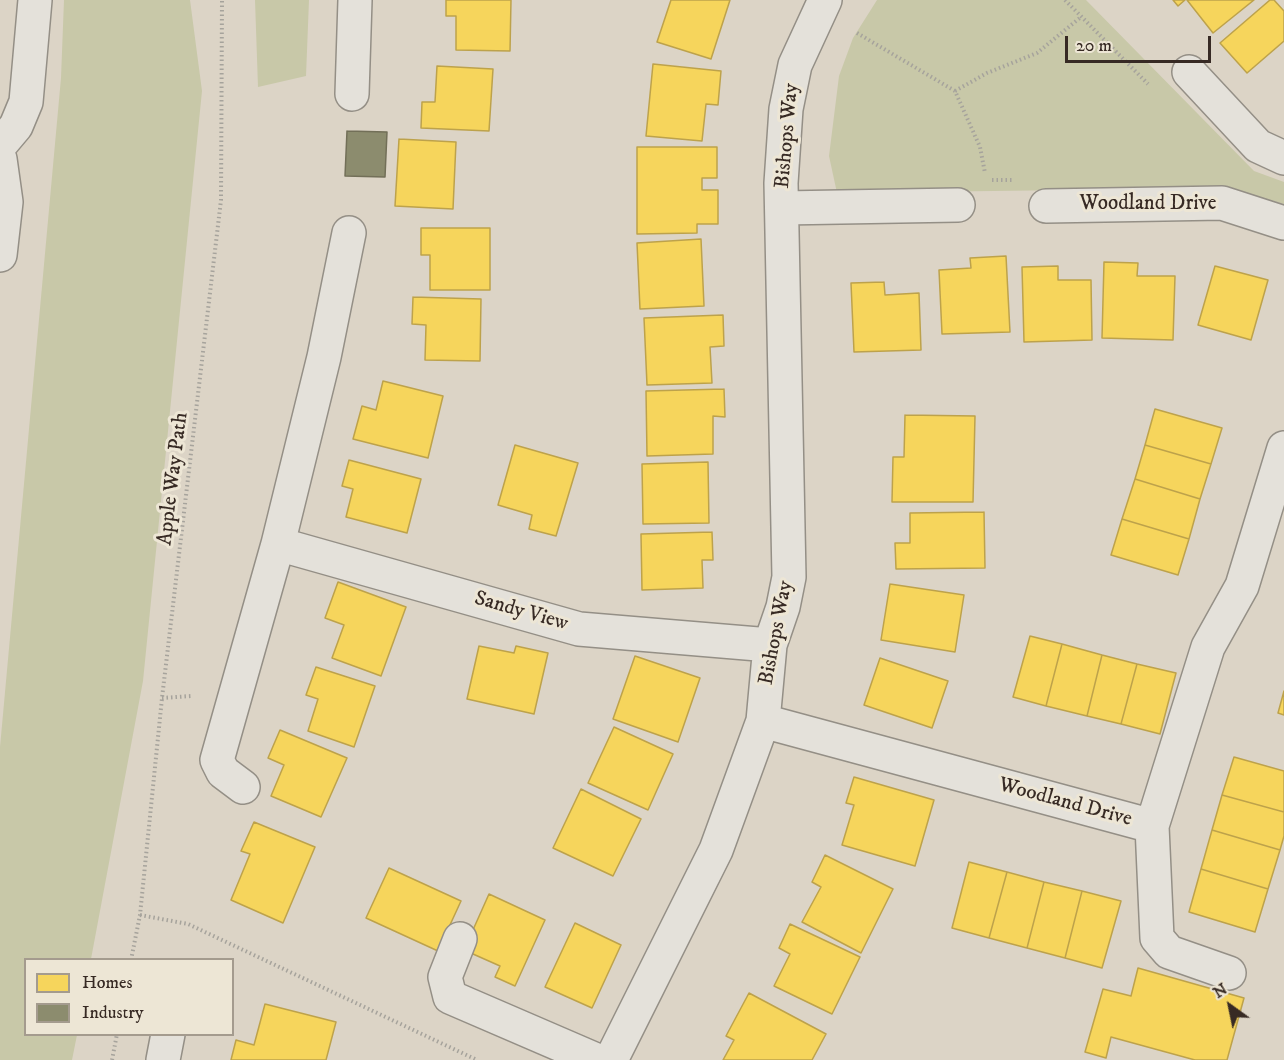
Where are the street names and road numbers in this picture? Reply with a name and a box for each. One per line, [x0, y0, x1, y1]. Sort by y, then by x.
street label: Bishops Way [771, 82, 805, 190]
street label: Woodland Drive [1080, 192, 1216, 218]
street label: Apple Way Path [153, 411, 195, 547]
street label: Bishops Way [755, 579, 799, 687]
street label: Sandy View [471, 587, 571, 637]
street label: Woodland Drive [996, 773, 1134, 833]

